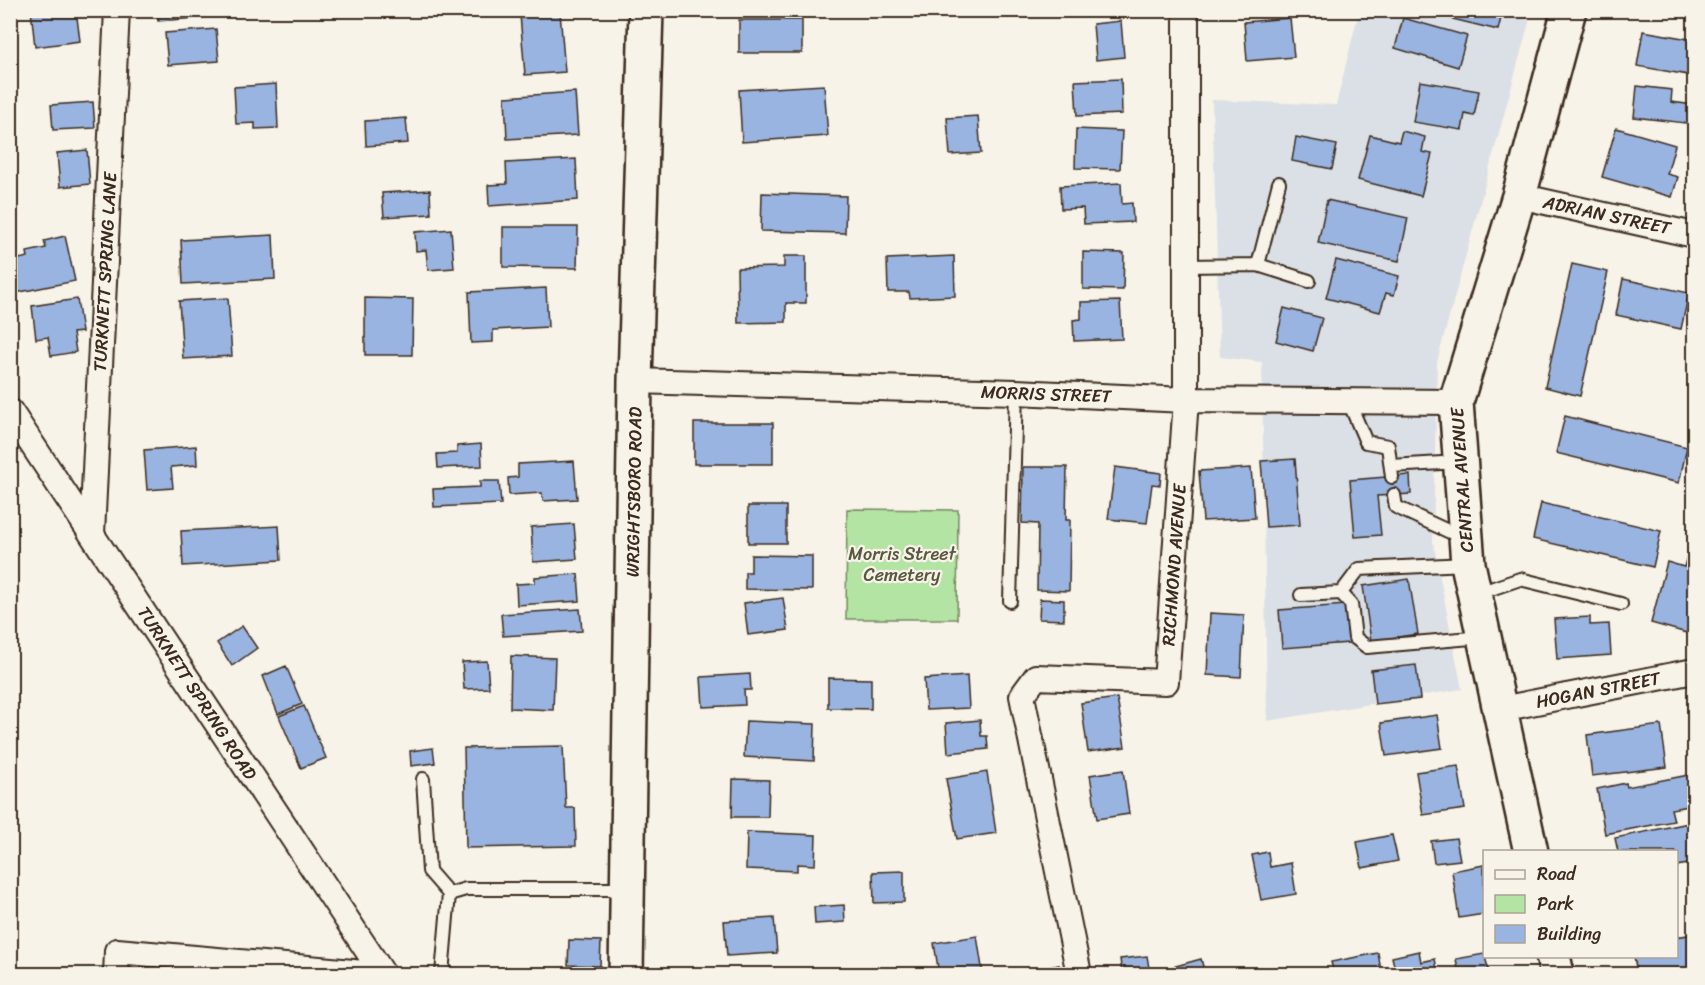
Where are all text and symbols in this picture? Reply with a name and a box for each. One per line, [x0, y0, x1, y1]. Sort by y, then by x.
street label: TURKNETT SPRING LANE [84, 170, 126, 373]
street label: ADRIAN STREET [1539, 186, 1675, 244]
street label: MORRIS STREET [980, 376, 1113, 412]
street label: WRIGHTSBORO ROAD [617, 406, 651, 577]
street label: CENTRAL AVENUE [1441, 406, 1483, 553]
street label: RICHMOND AVENUE [1152, 482, 1196, 647]
park label: Morris Street Cemetery [848, 538, 956, 591]
street label: TURKNETT SPRING ROAD [129, 599, 266, 787]
street label: HOGAN STREET [1533, 662, 1664, 718]
legend [1483, 850, 1678, 958]
text: Road [1537, 858, 1577, 890]
text: Park [1537, 888, 1574, 920]
text: Building [1537, 918, 1601, 950]

